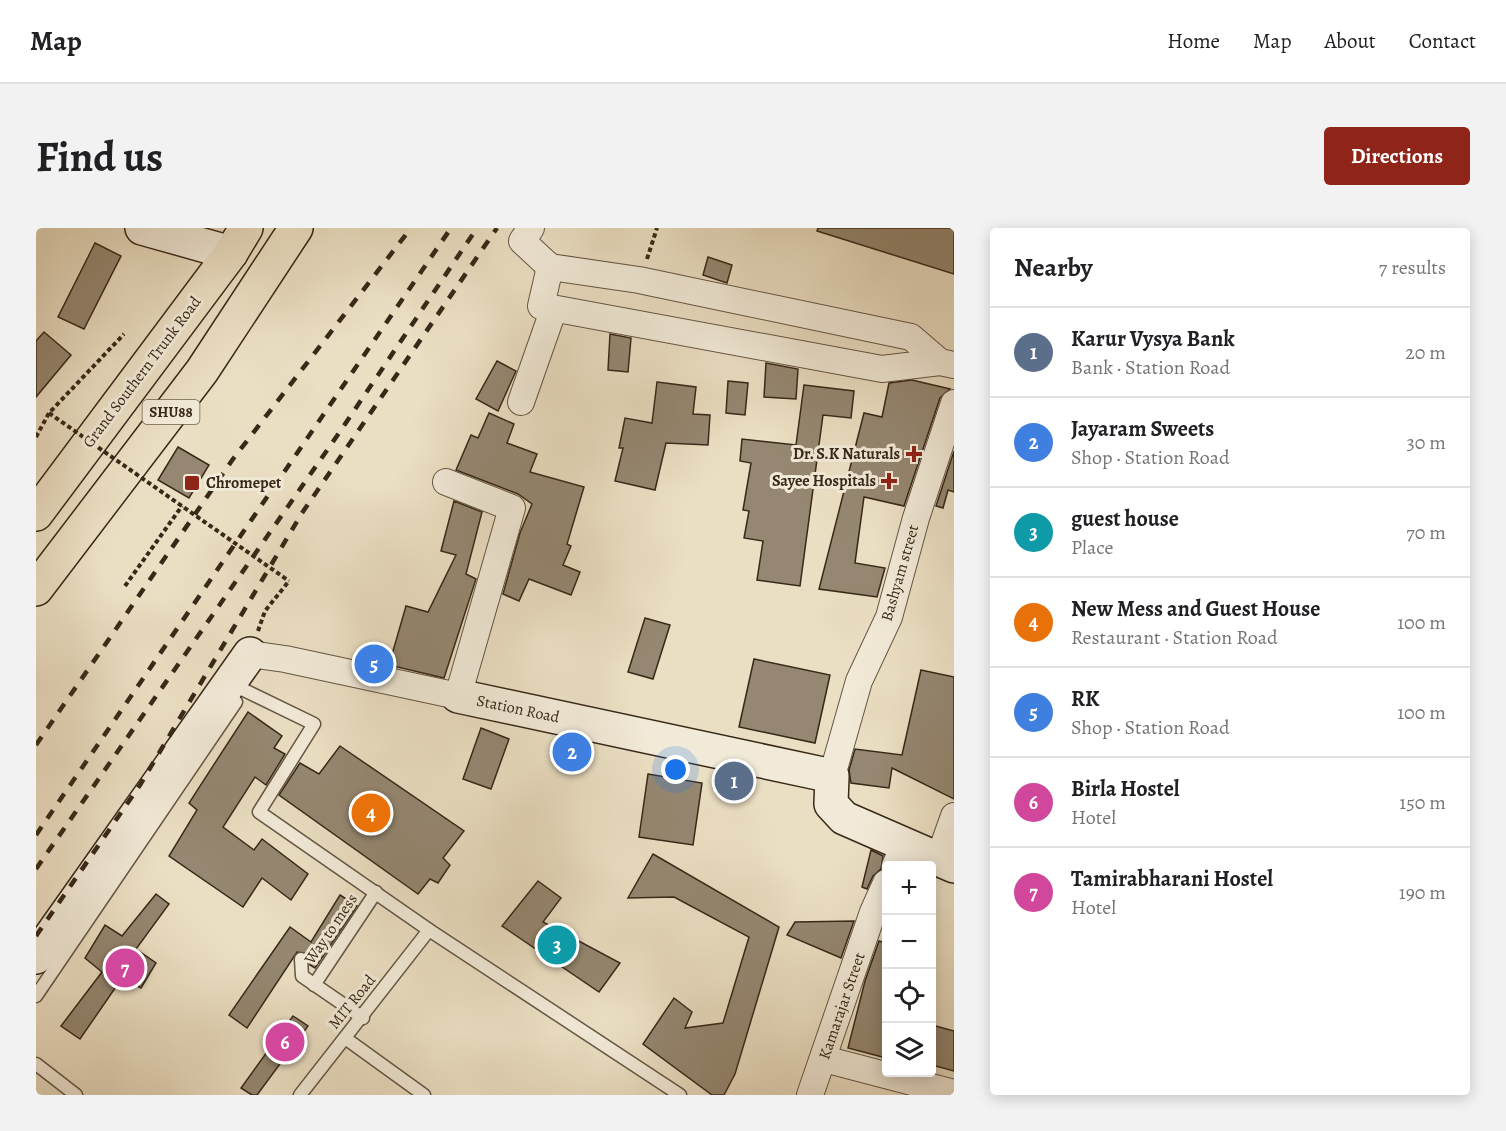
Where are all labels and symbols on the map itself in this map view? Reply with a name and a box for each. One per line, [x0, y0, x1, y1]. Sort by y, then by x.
street label: Grand Southern Trunk Road [78, 291, 207, 452]
road number: SHU88 [142, 400, 200, 424]
place label: Dr. S.K Naturals [793, 443, 900, 465]
marker: Dr. S.K Naturals [905, 445, 923, 463]
place label: Sayee Hospitals [772, 470, 876, 492]
place label: Chromepet [206, 472, 282, 494]
marker: Sayee Hospitals [880, 472, 898, 490]
marker: Chromepet [183, 474, 201, 492]
street label: Bashyam street [876, 522, 924, 624]
pin: 5 [354, 642, 394, 686]
street label: Station Road [475, 689, 562, 729]
pin: 2 [552, 730, 592, 774]
your location [661, 755, 690, 784]
pin: 1 [714, 758, 754, 804]
pin: 4 [352, 790, 390, 836]
street label: Way to mess [299, 889, 363, 969]
pin: 3 [538, 922, 576, 968]
pin: 7 [106, 946, 145, 990]
street label: Kamarajar Street [813, 950, 871, 1062]
street label: MIT Road [323, 970, 381, 1034]
pin: 6 [266, 1020, 304, 1064]

